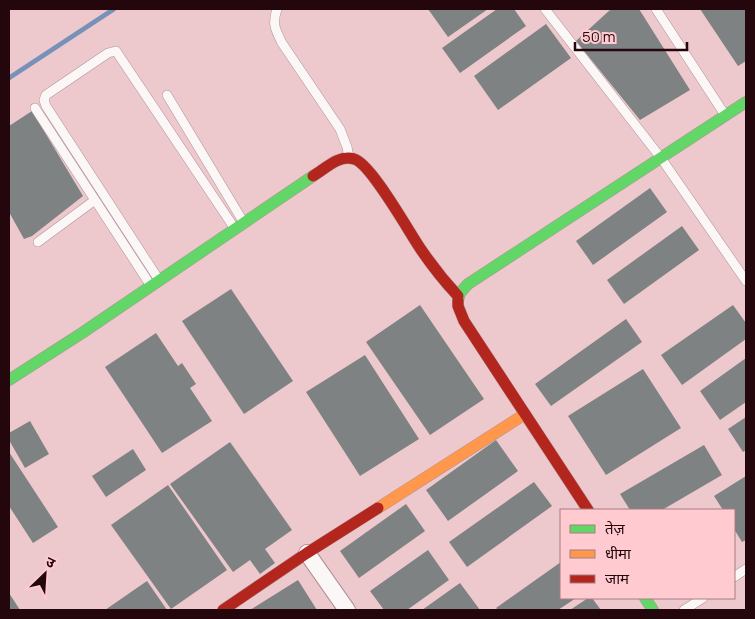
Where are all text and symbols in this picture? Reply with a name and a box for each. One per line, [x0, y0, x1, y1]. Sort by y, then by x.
scale bar [575, 20, 688, 52]
text: 50 m [582, 26, 616, 47]
legend [560, 509, 735, 599]
text: तेज़ [605, 518, 626, 539]
text: धीमा [605, 543, 632, 564]
north arrow [20, 549, 70, 599]
text: उ [43, 551, 59, 572]
text: जाम [605, 568, 630, 589]

